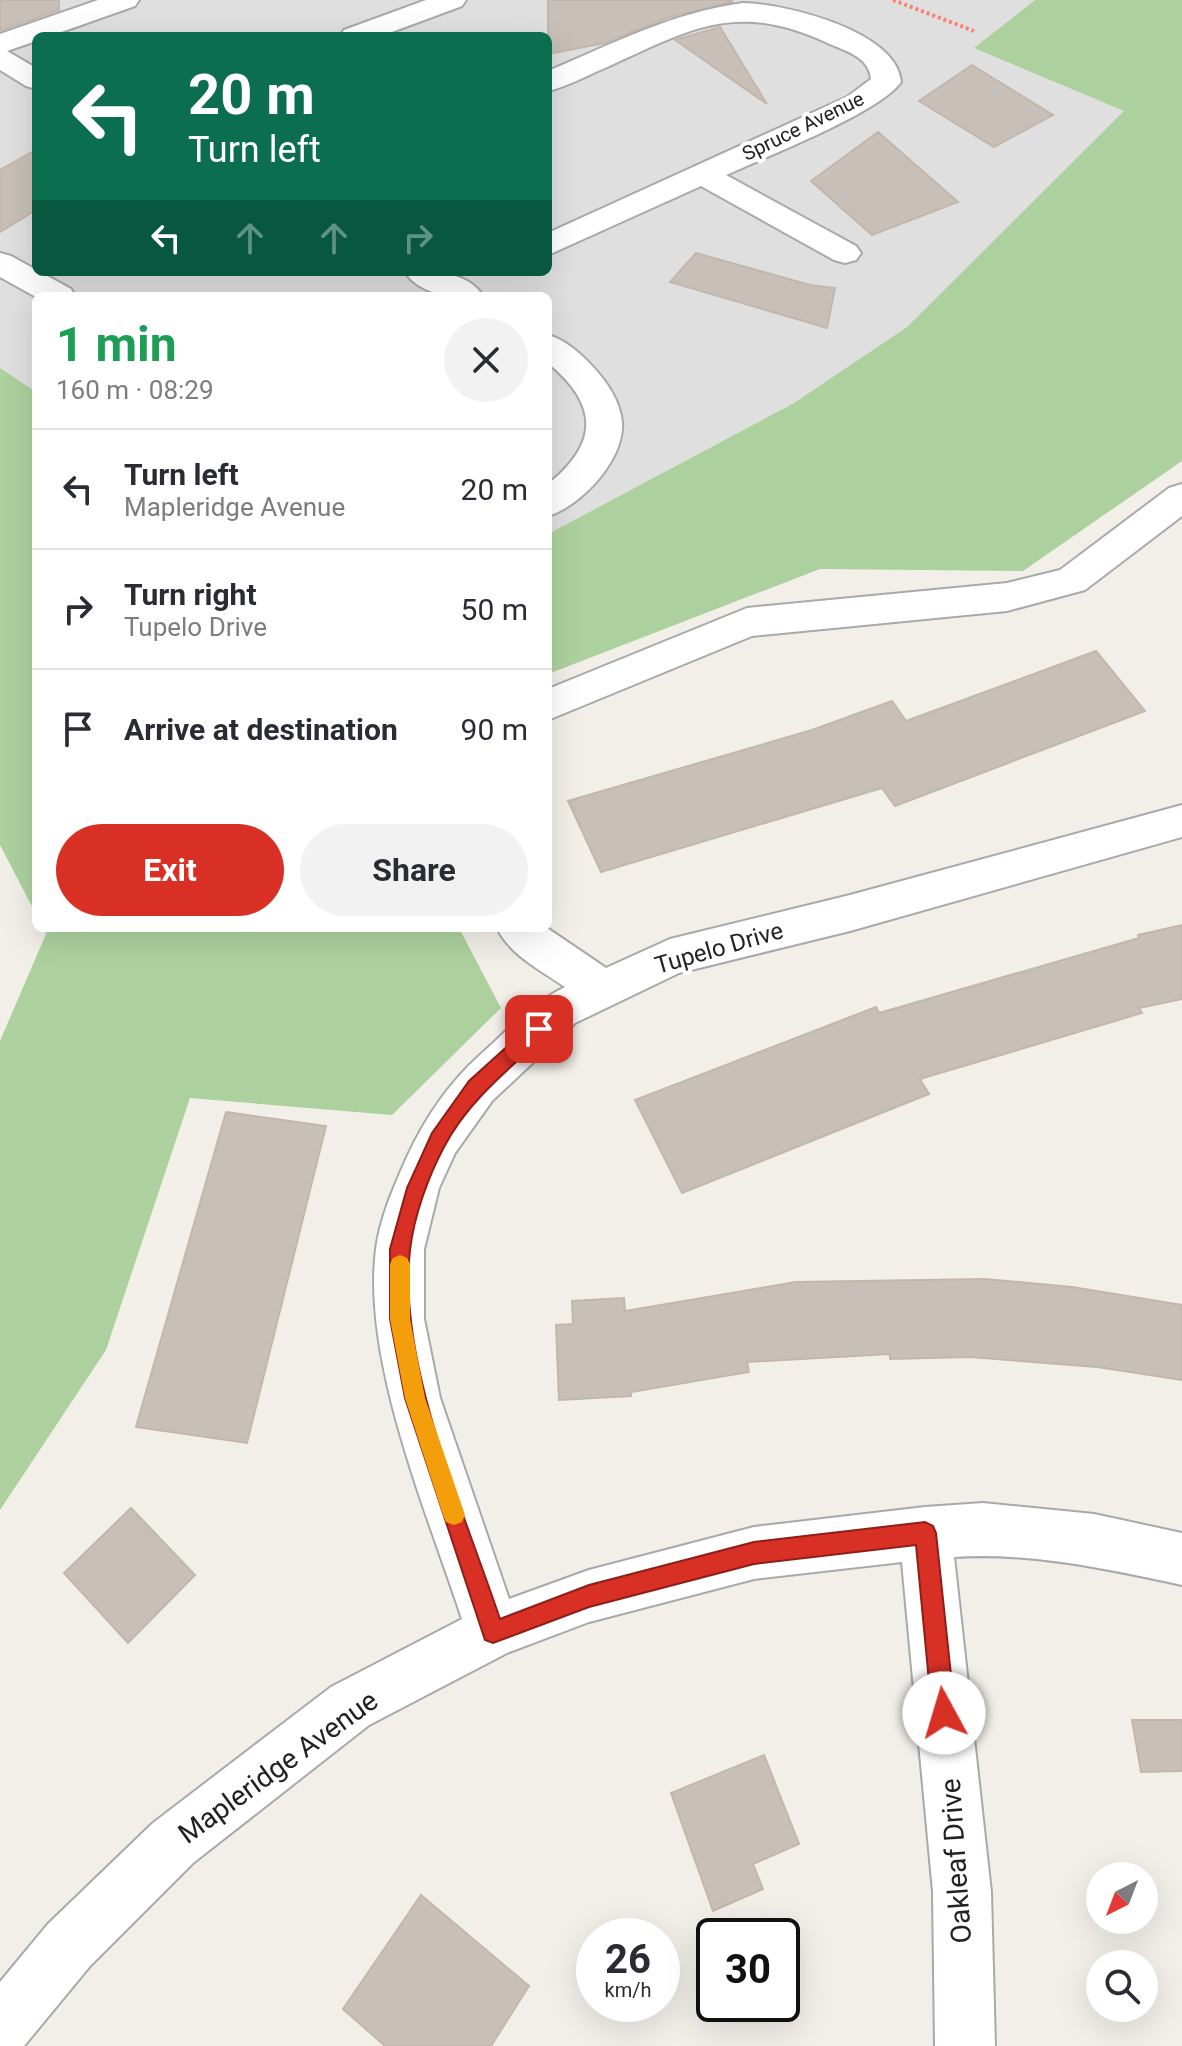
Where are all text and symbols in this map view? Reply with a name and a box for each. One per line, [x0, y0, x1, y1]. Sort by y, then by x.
text: 20 m [188, 62, 315, 128]
icon: left [56, 64, 160, 168]
street label: Spruce Avenue [738, 86, 868, 166]
text: Turn left [188, 129, 321, 171]
icon: left [144, 216, 188, 260]
icon: ahead [228, 216, 272, 260]
icon: ahead [312, 216, 356, 260]
icon: right [396, 216, 440, 260]
text: 1 min [56, 316, 177, 373]
button: close [444, 318, 528, 402]
text: 160 m · 08:29 [56, 375, 214, 405]
text: Turn left [124, 457, 239, 492]
icon: left [56, 467, 100, 511]
text: 20 m [461, 472, 528, 507]
text: Mapleridge Avenue [124, 492, 345, 522]
text: Turn right [124, 577, 257, 612]
icon: right [56, 587, 100, 631]
text: 50 m [461, 592, 528, 627]
text: Tupelo Drive [124, 612, 267, 642]
icon: arrive [56, 707, 100, 751]
text: Arrive at destination [124, 712, 398, 747]
text: 90 m [461, 712, 528, 747]
button: Exit [56, 824, 284, 916]
button: Share [300, 824, 528, 916]
street label: Tupelo Drive [652, 916, 786, 980]
pin [505, 995, 573, 1063]
icon: arrive [517, 1007, 561, 1051]
position arrow [902, 1671, 986, 1755]
street label: Mapleridge Avenue [172, 1684, 384, 1850]
street label: Oakleaf Drive [934, 1777, 978, 1945]
north arrow [1086, 1862, 1158, 1934]
map controls [1086, 1862, 1158, 2022]
speed limit sign: 30 [696, 1918, 800, 2022]
text: 26 [605, 1936, 651, 1983]
button: search [1086, 1950, 1158, 2022]
text: km/h [605, 1978, 651, 2002]

